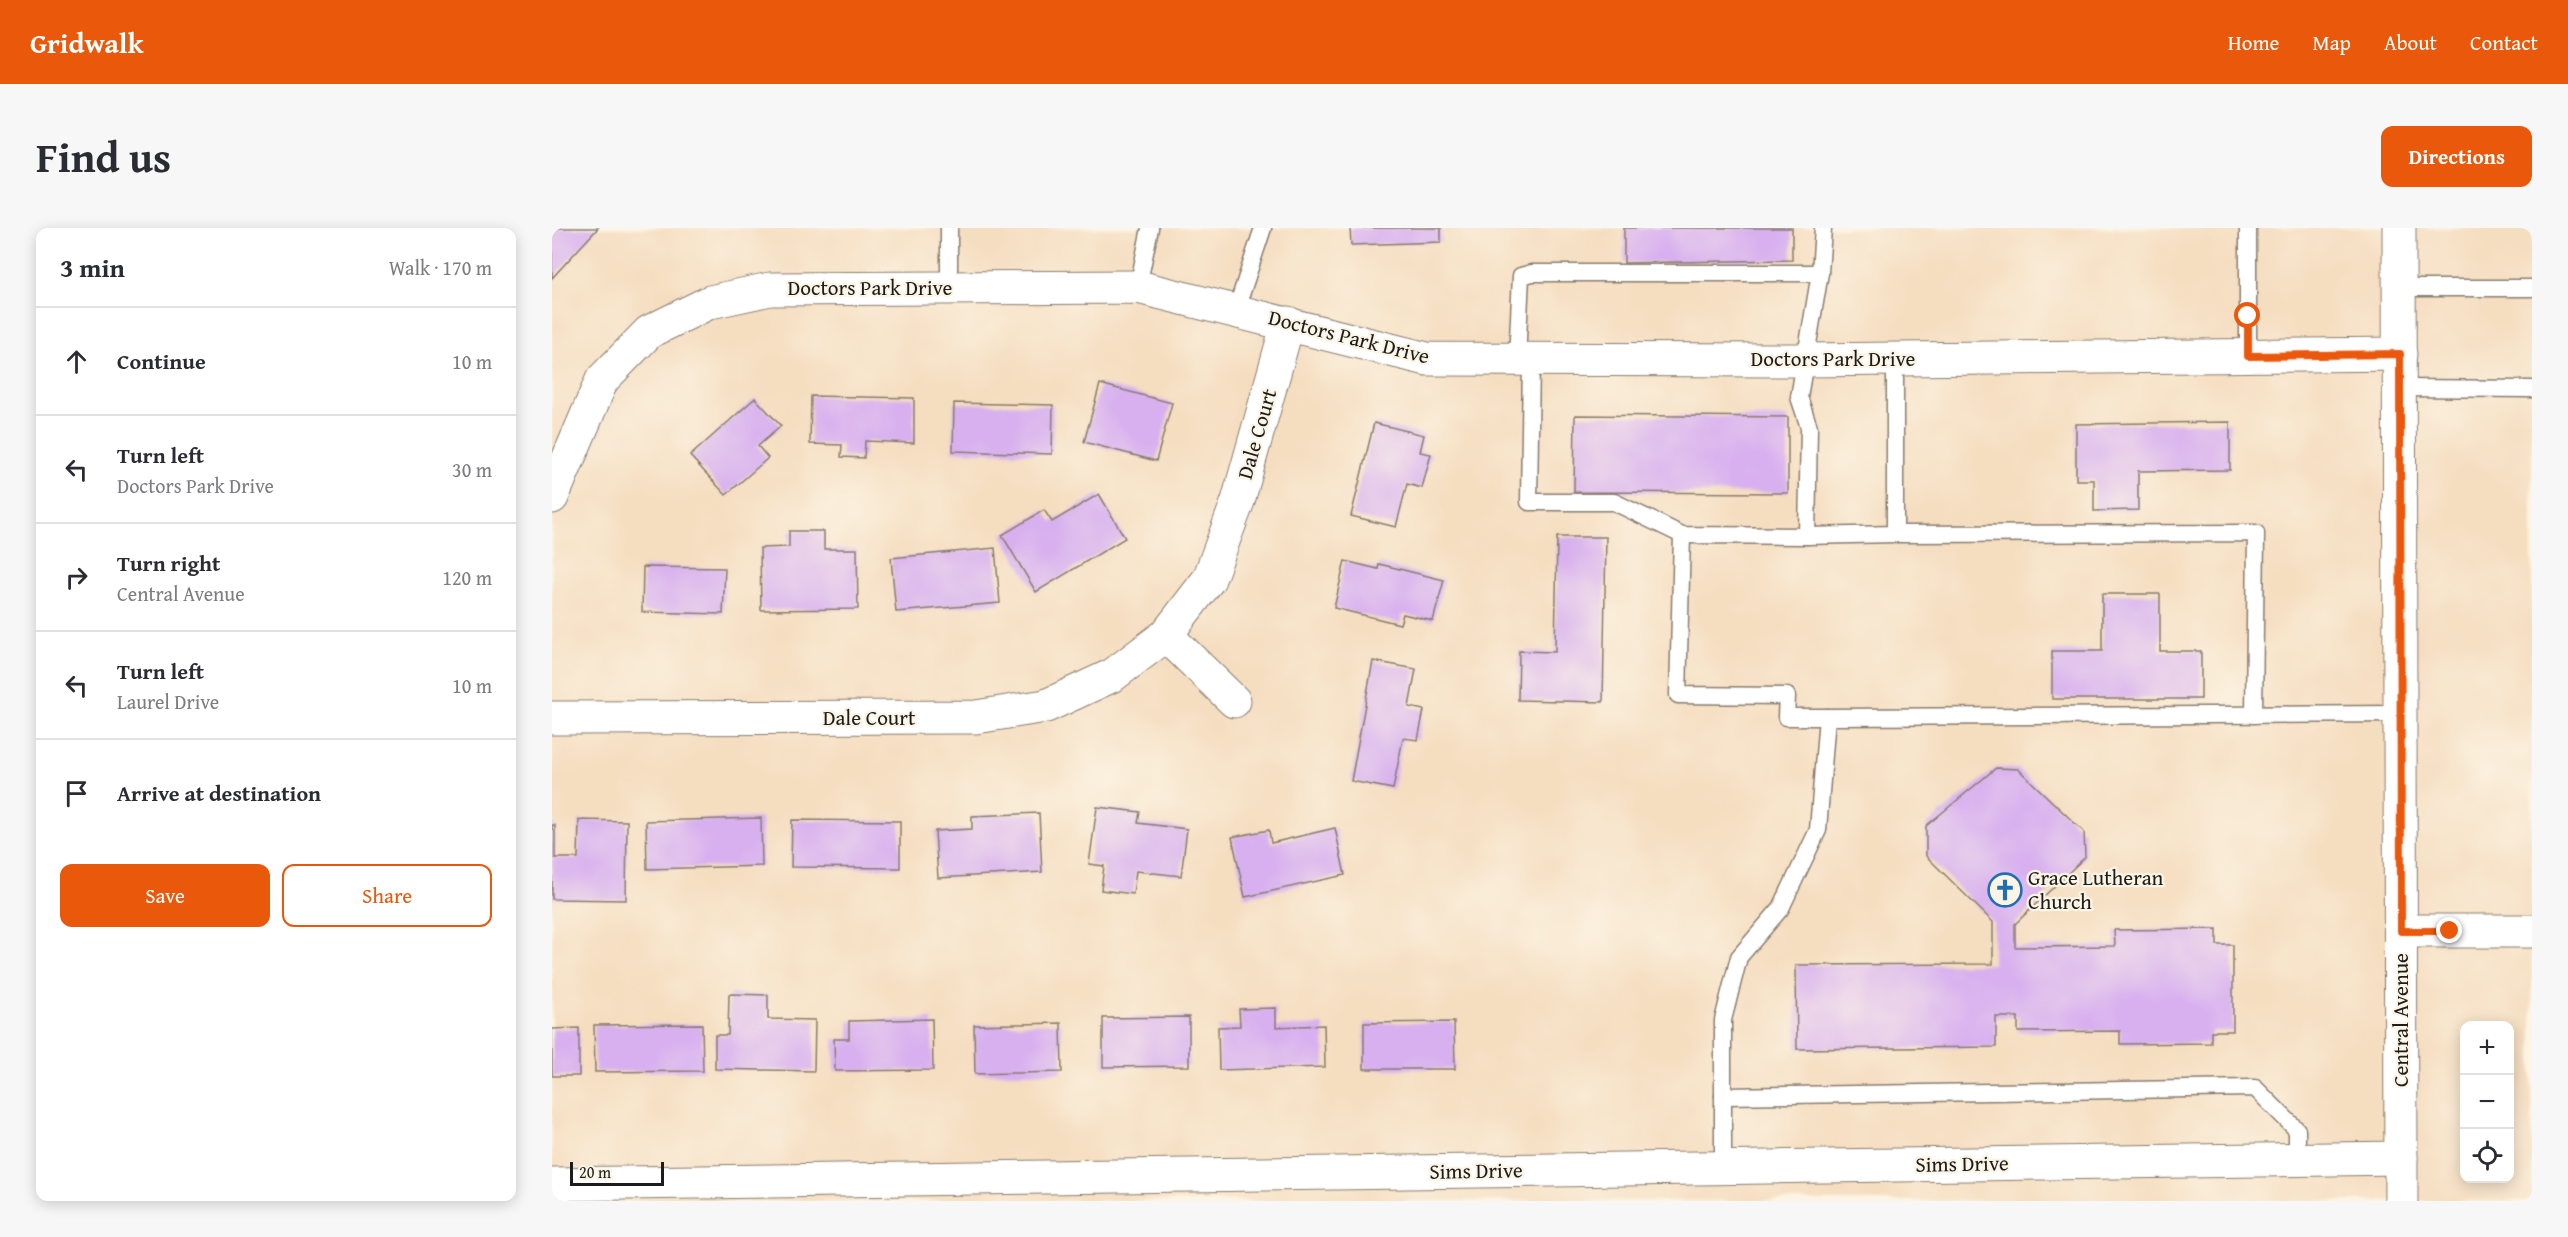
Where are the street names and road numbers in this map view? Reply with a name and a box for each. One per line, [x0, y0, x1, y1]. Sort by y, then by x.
street label: Doctors Park Drive [788, 272, 953, 303]
street label: Doctors Park Drive [1265, 302, 1433, 372]
street label: Doctors Park Drive [1751, 343, 1916, 374]
street label: Dale Court [1229, 385, 1284, 483]
street label: Dale Court [823, 702, 916, 733]
street label: Central Avenue [2385, 953, 2416, 1087]
street label: Sims Drive [1915, 1147, 2009, 1180]
street label: Sims Drive [1429, 1154, 1523, 1187]

